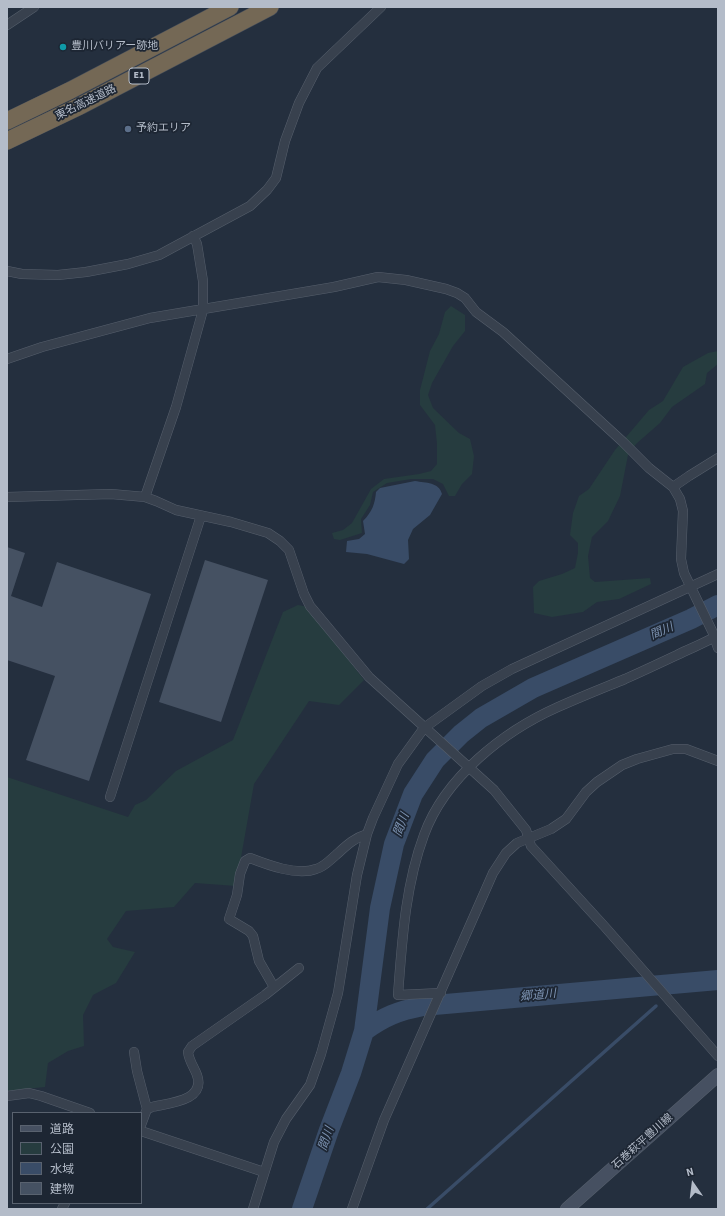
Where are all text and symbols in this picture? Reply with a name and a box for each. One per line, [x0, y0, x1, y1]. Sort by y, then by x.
place label: 豊川バリアー跡地 [71, 40, 158, 54]
marker: 豊川バリアー跡地 [58, 42, 68, 52]
road number: E1 [129, 68, 149, 84]
street label: 東名高速道路 [53, 83, 119, 123]
place label: 予約エリア [136, 122, 191, 136]
marker: 予約エリア [123, 124, 133, 134]
water label: 間川 [648, 621, 676, 643]
water label: 間川 [391, 811, 413, 839]
water label: 郷道川 [519, 987, 557, 1005]
street label: 石巻萩平豊川線 [610, 1111, 676, 1173]
legend [12, 1112, 142, 1204]
text: 道路 [50, 1121, 74, 1138]
water label: 間川 [316, 1125, 338, 1153]
text: 公園 [50, 1141, 74, 1158]
text: 水域 [50, 1161, 74, 1178]
north arrow [673, 1164, 713, 1204]
text: N [685, 1164, 695, 1180]
text: 建物 [50, 1181, 74, 1198]

